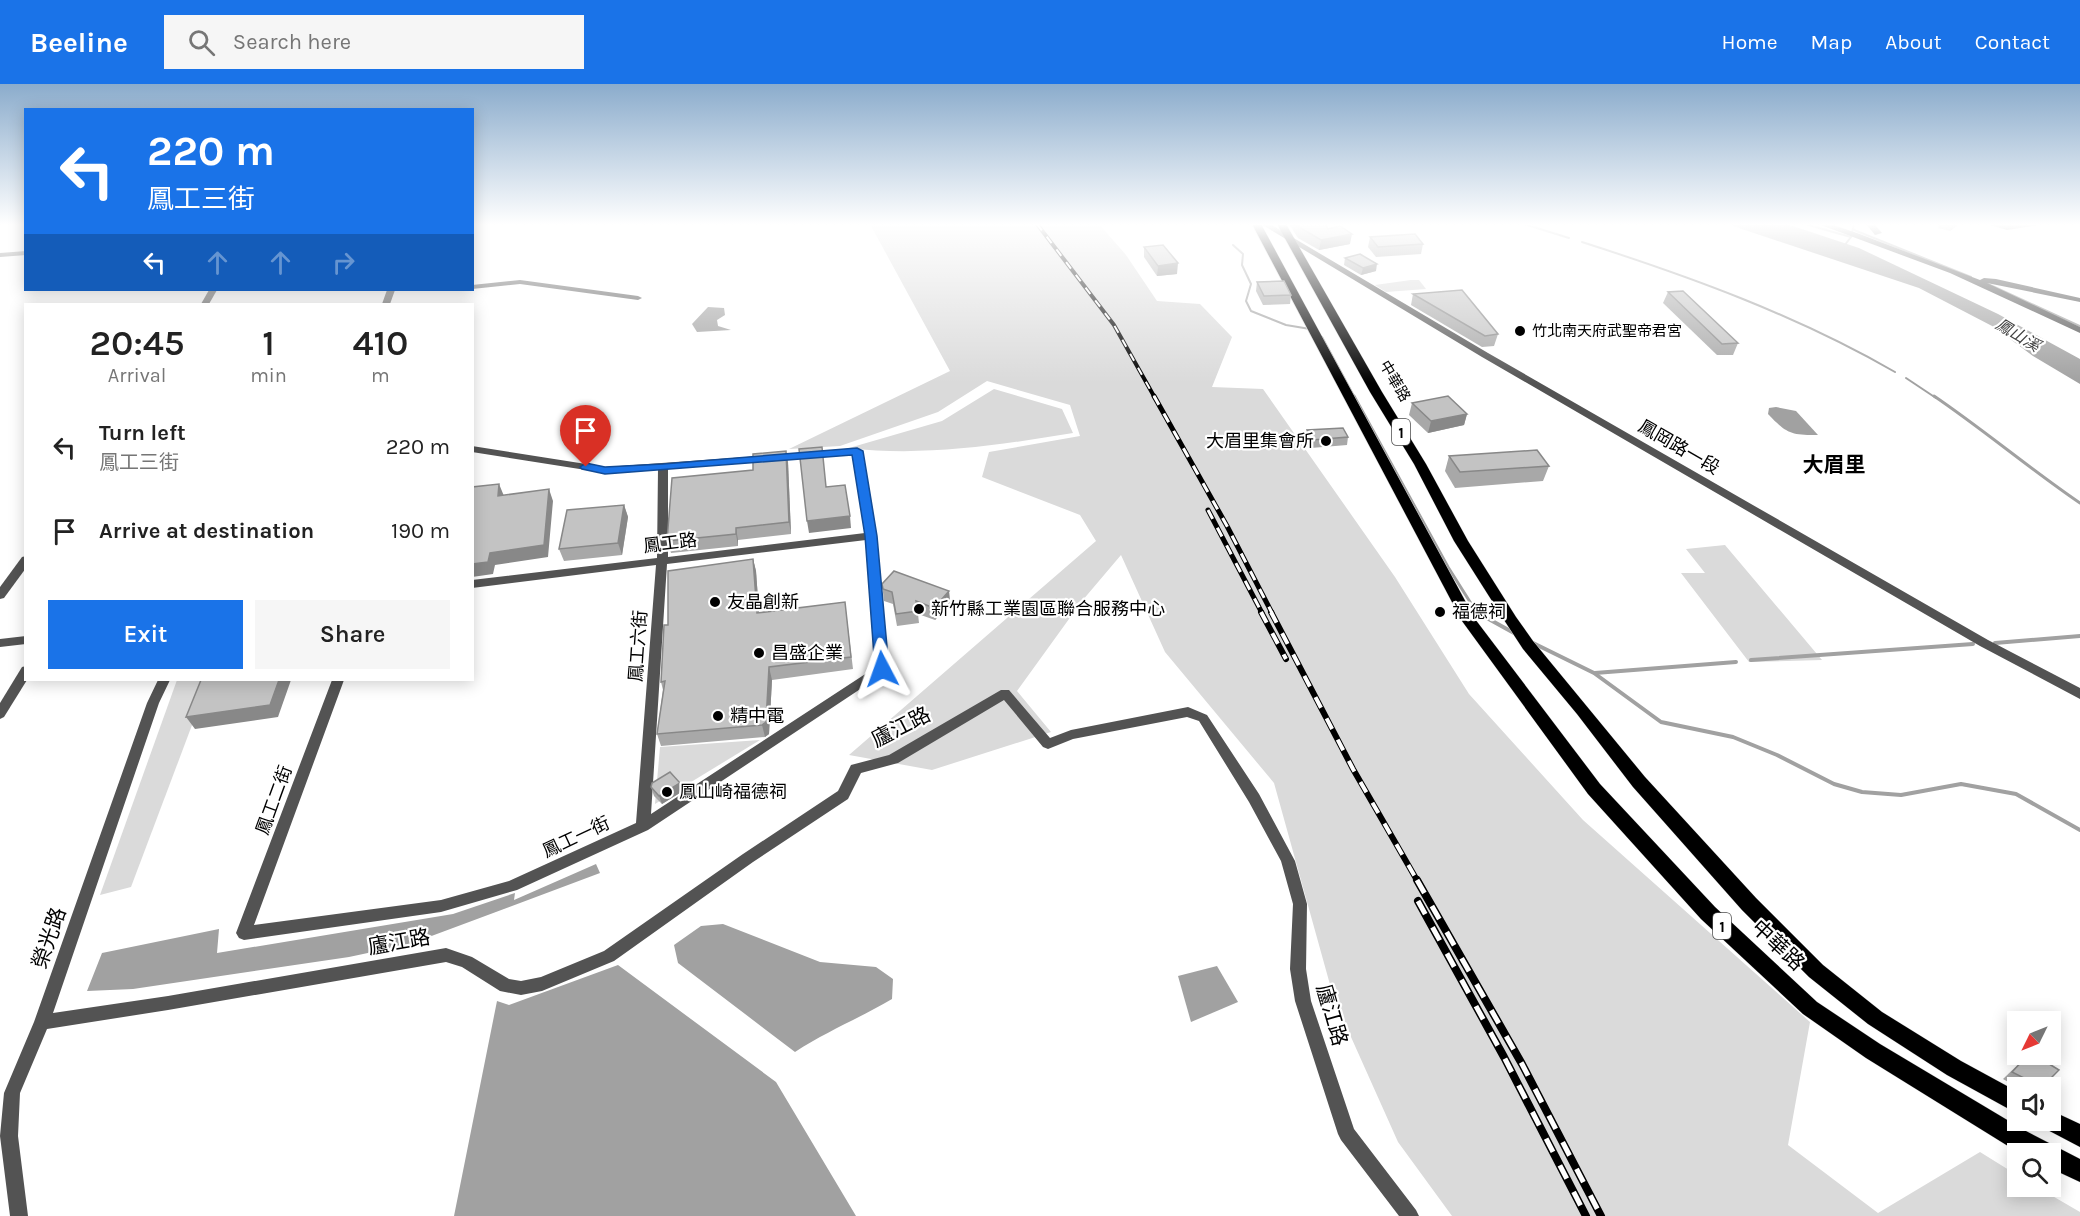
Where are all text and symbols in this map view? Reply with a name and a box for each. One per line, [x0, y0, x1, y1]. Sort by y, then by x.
search box [164, 15, 584, 69]
text: Beeline [30, 26, 128, 59]
icon: search [185, 26, 218, 59]
text: Search here [233, 29, 351, 55]
text: Home [1722, 30, 1778, 54]
text: Map [1811, 30, 1852, 54]
text: About [1885, 30, 1942, 54]
text: Contact [1975, 30, 2050, 54]
text: 220 m [147, 126, 275, 176]
icon: left [48, 132, 126, 210]
text: 鳳工三街 [147, 183, 255, 215]
icon: left [138, 246, 171, 279]
icon: ahead [201, 246, 234, 279]
icon: ahead [264, 246, 297, 279]
icon: right [327, 246, 360, 279]
water label: 鳳山溪 [1993, 314, 2045, 357]
text: 20:45 [90, 322, 185, 364]
text: 1 [262, 322, 275, 364]
text: 410 [352, 322, 408, 364]
place label: 竹北南天府武聖帝君宮 [1532, 322, 1682, 340]
marker: 竹北南天府武聖帝君宮 [1513, 324, 1527, 338]
street label: 中華路 [1376, 357, 1414, 405]
text: Arrival [108, 364, 166, 387]
text: min [250, 364, 287, 387]
text: m [371, 364, 390, 387]
pin [560, 405, 611, 467]
icon: arrive [569, 414, 602, 447]
street label: 鳳岡路一段 [1635, 415, 1723, 479]
road number: 1 [1392, 419, 1410, 445]
text: Turn left [99, 420, 186, 446]
place label: 大眉里集會所 [1206, 430, 1314, 452]
icon: left [48, 431, 81, 464]
text: 220 m [386, 434, 450, 460]
marker: 大眉里集會所 [1319, 434, 1333, 448]
text: 鳳工三街 [99, 451, 179, 474]
district label: 大眉里 [1803, 453, 1866, 477]
icon: arrive [48, 515, 81, 548]
text: Arrive at destination [99, 518, 314, 544]
text: 190 m [391, 518, 450, 544]
street label: 鳳工路 [642, 529, 698, 557]
place label: 友晶創新 [727, 591, 799, 613]
marker: 友晶創新 [708, 595, 722, 609]
place label: 新竹縣工業園區聯合服務中心 [931, 598, 1165, 620]
button: Exit [48, 600, 243, 669]
button: Share [255, 600, 450, 669]
place label: 福德祠 [1452, 601, 1506, 623]
marker: 新竹縣工業園區聯合服務中心 [912, 602, 926, 616]
marker: 福德祠 [1433, 605, 1447, 619]
street label: 鳳工六街 [625, 609, 651, 683]
position arrow [850, 637, 914, 701]
place label: 昌盛企業 [771, 642, 843, 664]
marker: 昌盛企業 [752, 646, 766, 660]
street label: 廬江路 [867, 702, 935, 752]
place label: 精中電 [730, 705, 784, 727]
marker: 精中電 [711, 709, 725, 723]
street label: 鳳工二街 [251, 762, 297, 838]
place label: 鳳山崎福德祠 [679, 781, 787, 803]
marker: 鳳山崎福德祠 [660, 785, 674, 799]
street label: 鳳工一街 [539, 812, 613, 862]
street label: 榮光路 [27, 904, 71, 972]
road number: 1 [1713, 913, 1731, 939]
street label: 中華路 [1747, 915, 1809, 975]
street label: 廬江路 [366, 925, 432, 959]
street label: 廬江路 [1312, 981, 1352, 1049]
north arrow [2007, 1011, 2061, 1065]
map controls [2007, 1011, 2061, 1197]
button: sound [2007, 1077, 2061, 1131]
button: search [2007, 1143, 2061, 1197]

